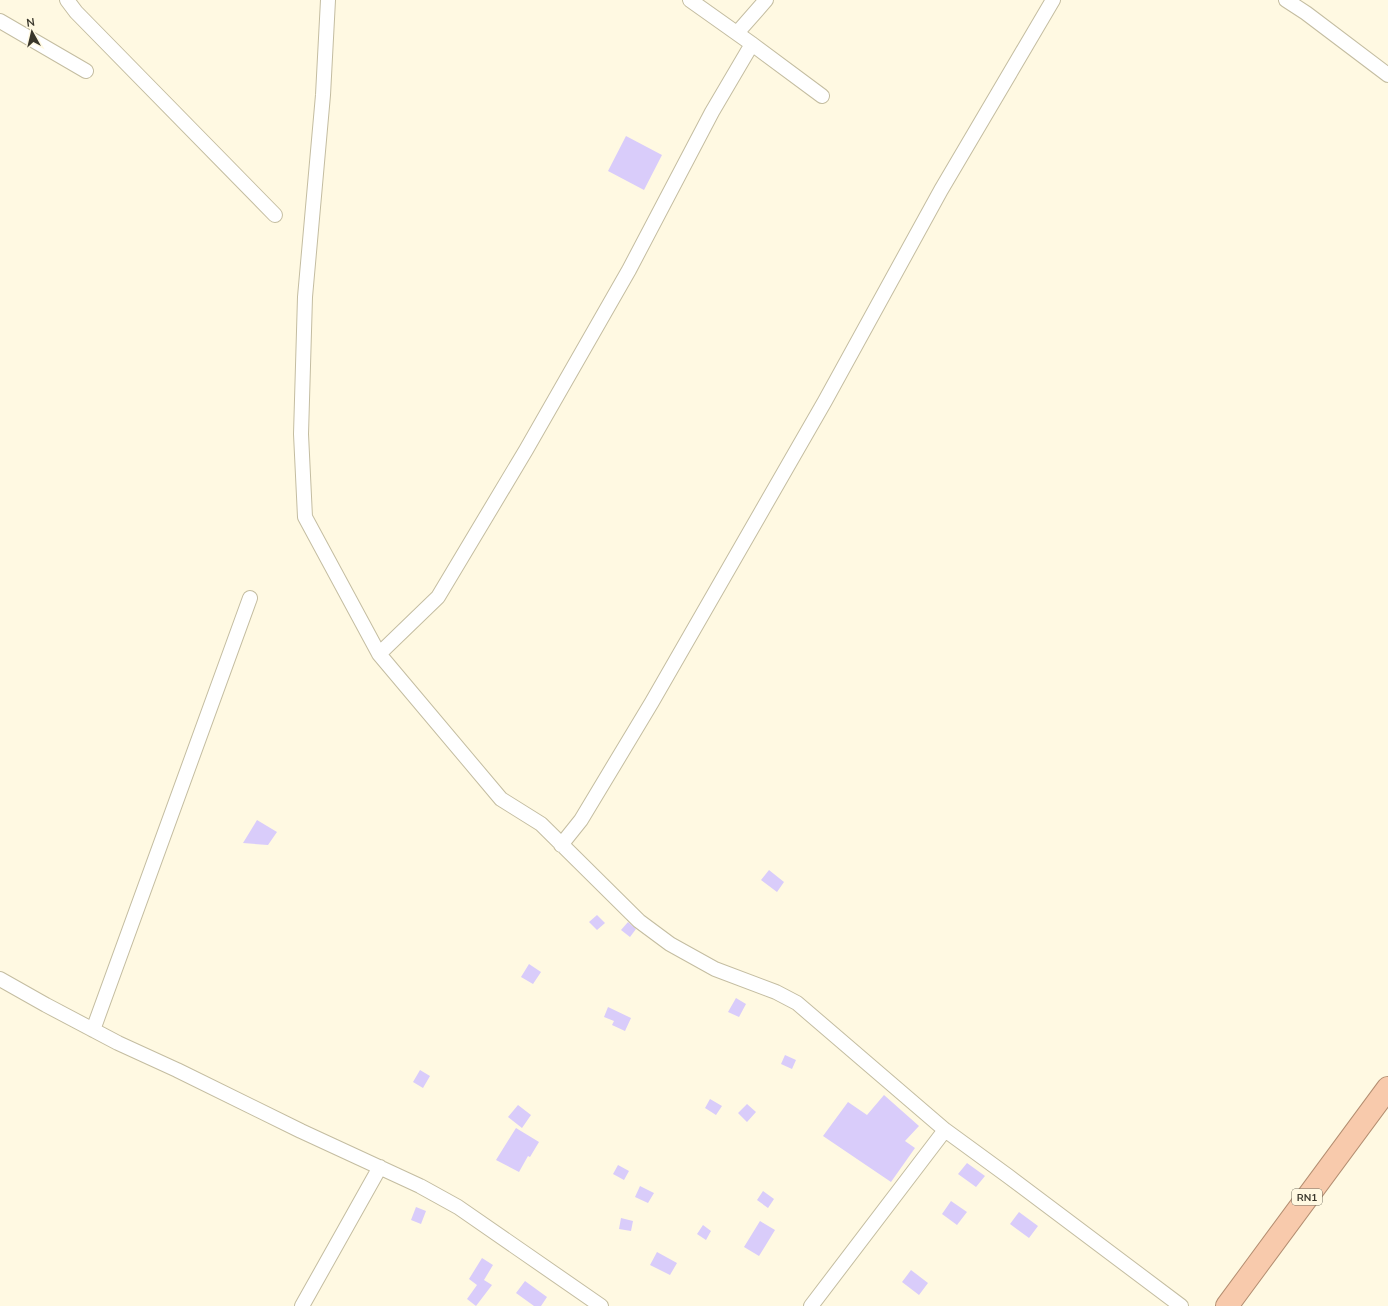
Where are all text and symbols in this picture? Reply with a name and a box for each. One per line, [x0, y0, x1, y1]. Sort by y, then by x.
north arrow [12, 12, 52, 52]
text: N [26, 15, 36, 30]
road number: RN1 [1292, 1189, 1322, 1205]

